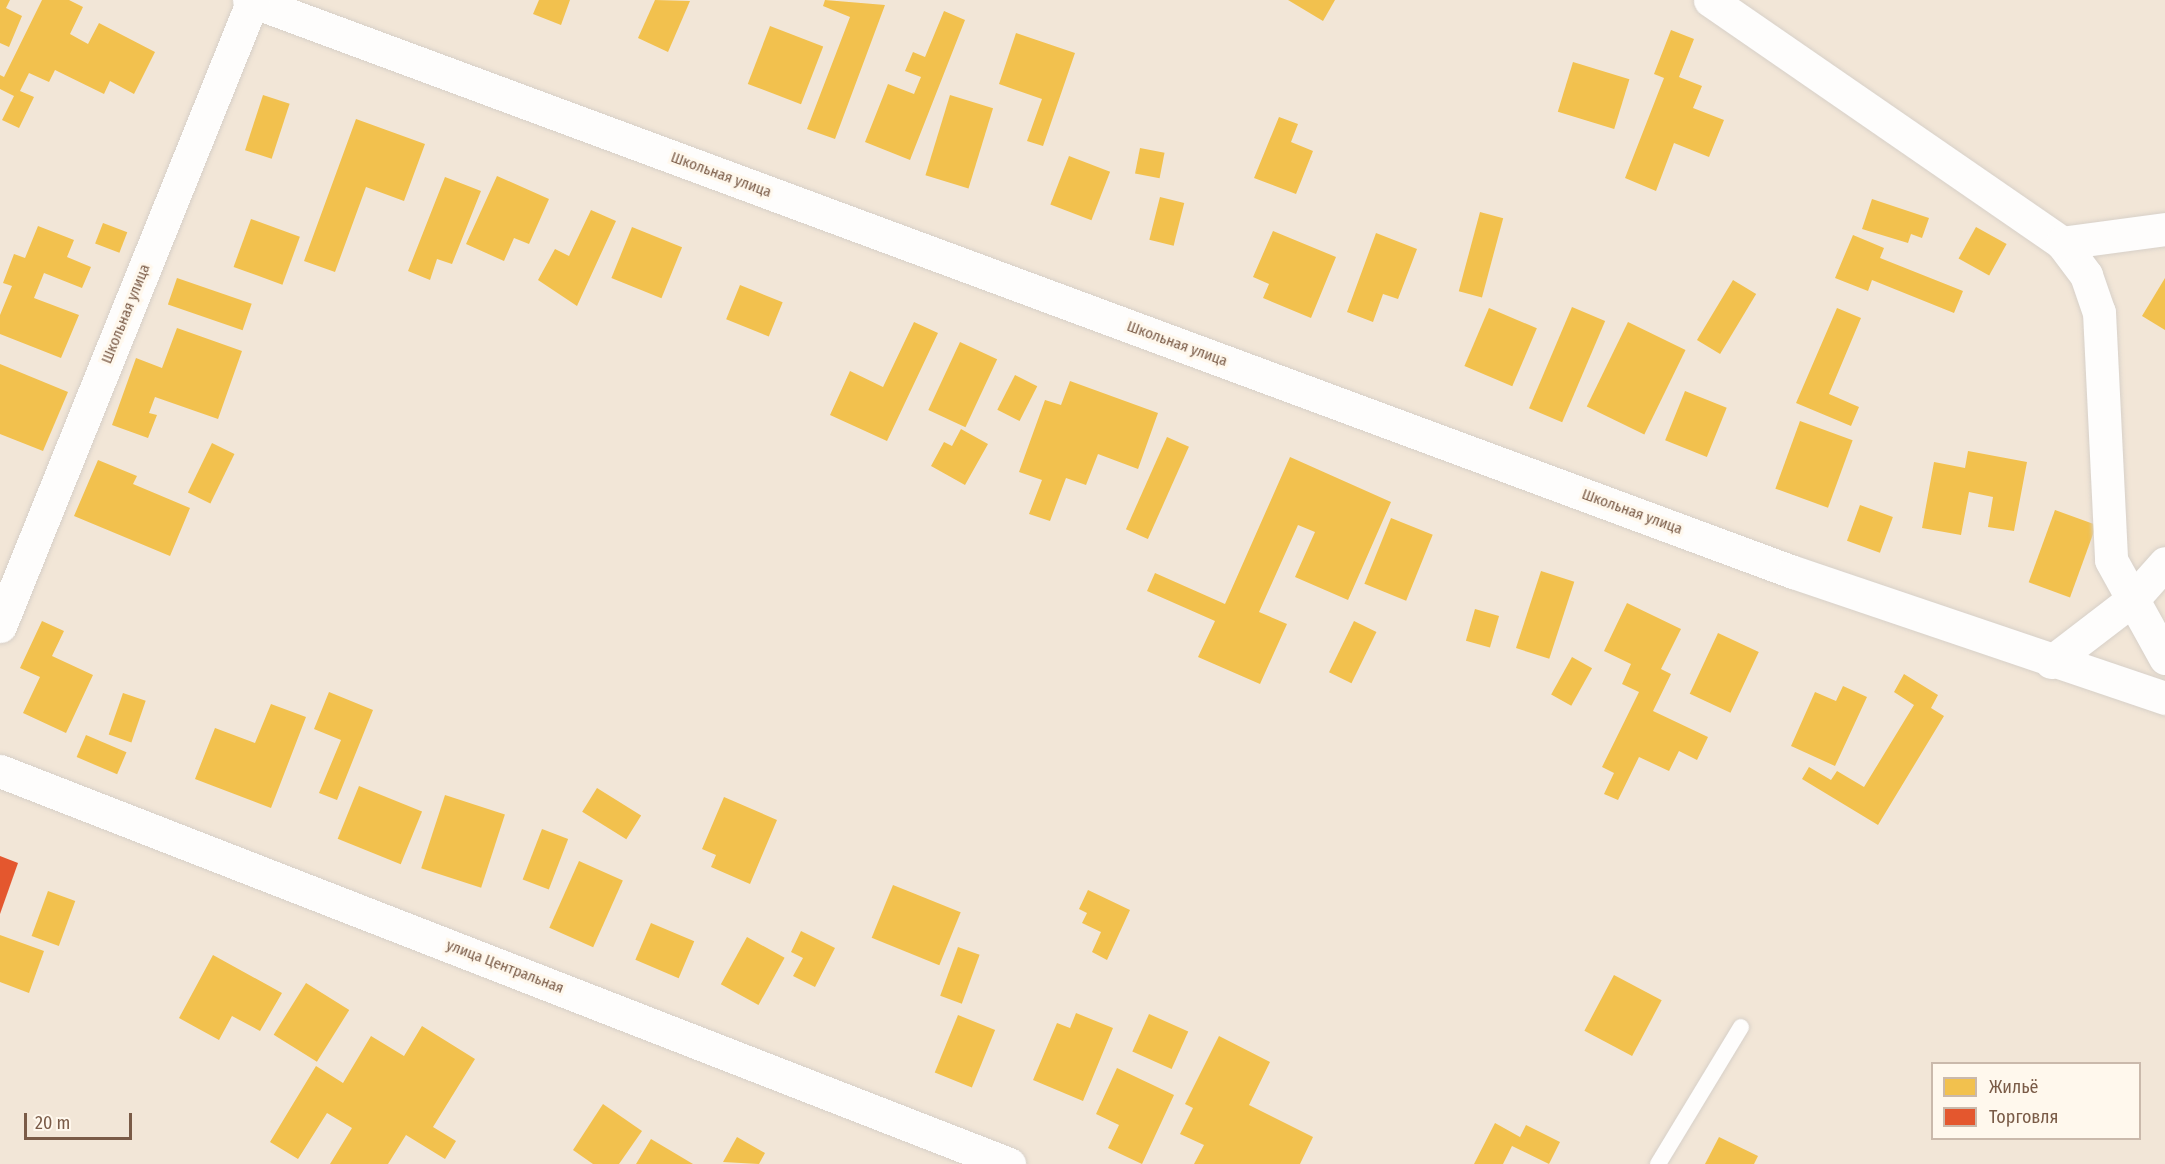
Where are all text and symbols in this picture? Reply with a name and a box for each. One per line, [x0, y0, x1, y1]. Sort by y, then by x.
street label: Школьная улица [668, 148, 774, 202]
street label: Школьная улица [98, 262, 154, 366]
street label: Школьная улица [1124, 317, 1230, 371]
street label: Школьная улица [1579, 485, 1685, 539]
street label: улица Центральная [444, 936, 566, 998]
legend [1931, 1062, 2141, 1140]
text: Жильё [1989, 1076, 2039, 1098]
scale bar [27, 1101, 135, 1139]
text: Торговля [1989, 1106, 2058, 1128]
text: 20 m [35, 1112, 70, 1134]

